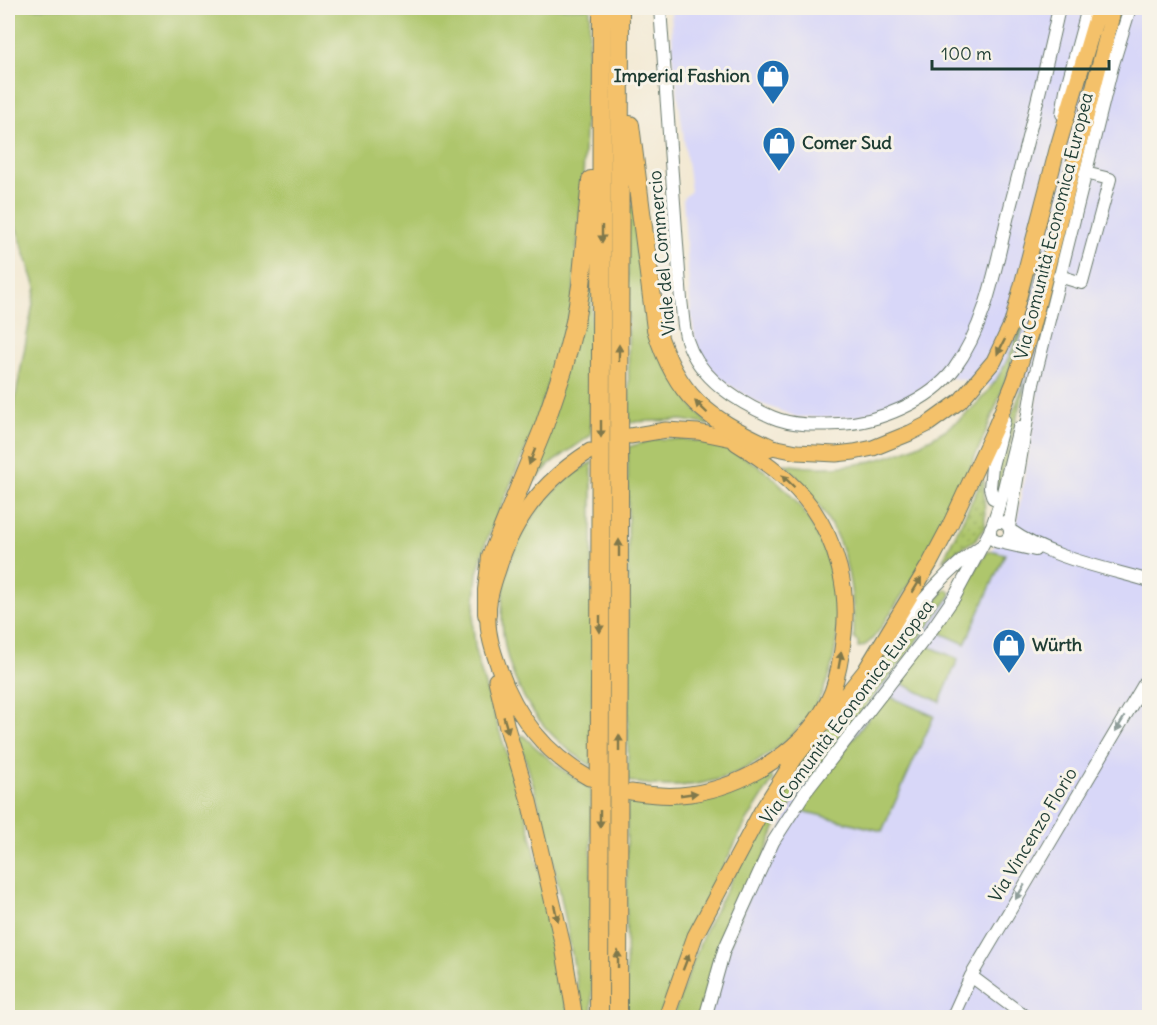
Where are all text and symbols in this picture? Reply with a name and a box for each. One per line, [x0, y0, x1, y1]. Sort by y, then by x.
scale bar [932, 33, 1109, 71]
text: 100 m [941, 42, 992, 65]
shop icon: Imperial Fashion [755, 58, 791, 105]
place label: Imperial Fashion [614, 64, 751, 87]
street label: Via Comunità Economica Europea [1009, 90, 1098, 362]
shop icon: Comer Sud [761, 125, 797, 172]
place label: Comer Sud [802, 131, 892, 154]
street label: Viale del Commercio [643, 170, 680, 337]
one-way arrow [597, 224, 607, 243]
one-way arrow [996, 339, 1006, 356]
one-way arrow [614, 344, 624, 363]
one-way arrow [694, 400, 708, 414]
one-way arrow [596, 419, 606, 438]
one-way arrow [527, 448, 536, 466]
one-way arrow [782, 475, 796, 489]
one-way arrow [614, 539, 624, 558]
one-way arrow [911, 577, 922, 593]
street label: Via Comunità Economica Europea [755, 595, 938, 828]
one-way arrow [595, 614, 605, 633]
shop icon: Würth [991, 627, 1027, 674]
place label: Würth [1032, 633, 1083, 656]
one-way arrow [836, 651, 845, 670]
one-way arrow [502, 716, 511, 734]
one-way arrow [1115, 716, 1125, 733]
one-way arrow [614, 734, 624, 753]
street label: Via Vincenzo Florio [983, 763, 1082, 906]
one-way arrow [679, 789, 698, 798]
one-way arrow [595, 809, 605, 828]
one-way arrow [1015, 884, 1026, 900]
one-way arrow [551, 904, 561, 923]
one-way arrow [613, 950, 623, 969]
one-way arrow [681, 953, 691, 971]

